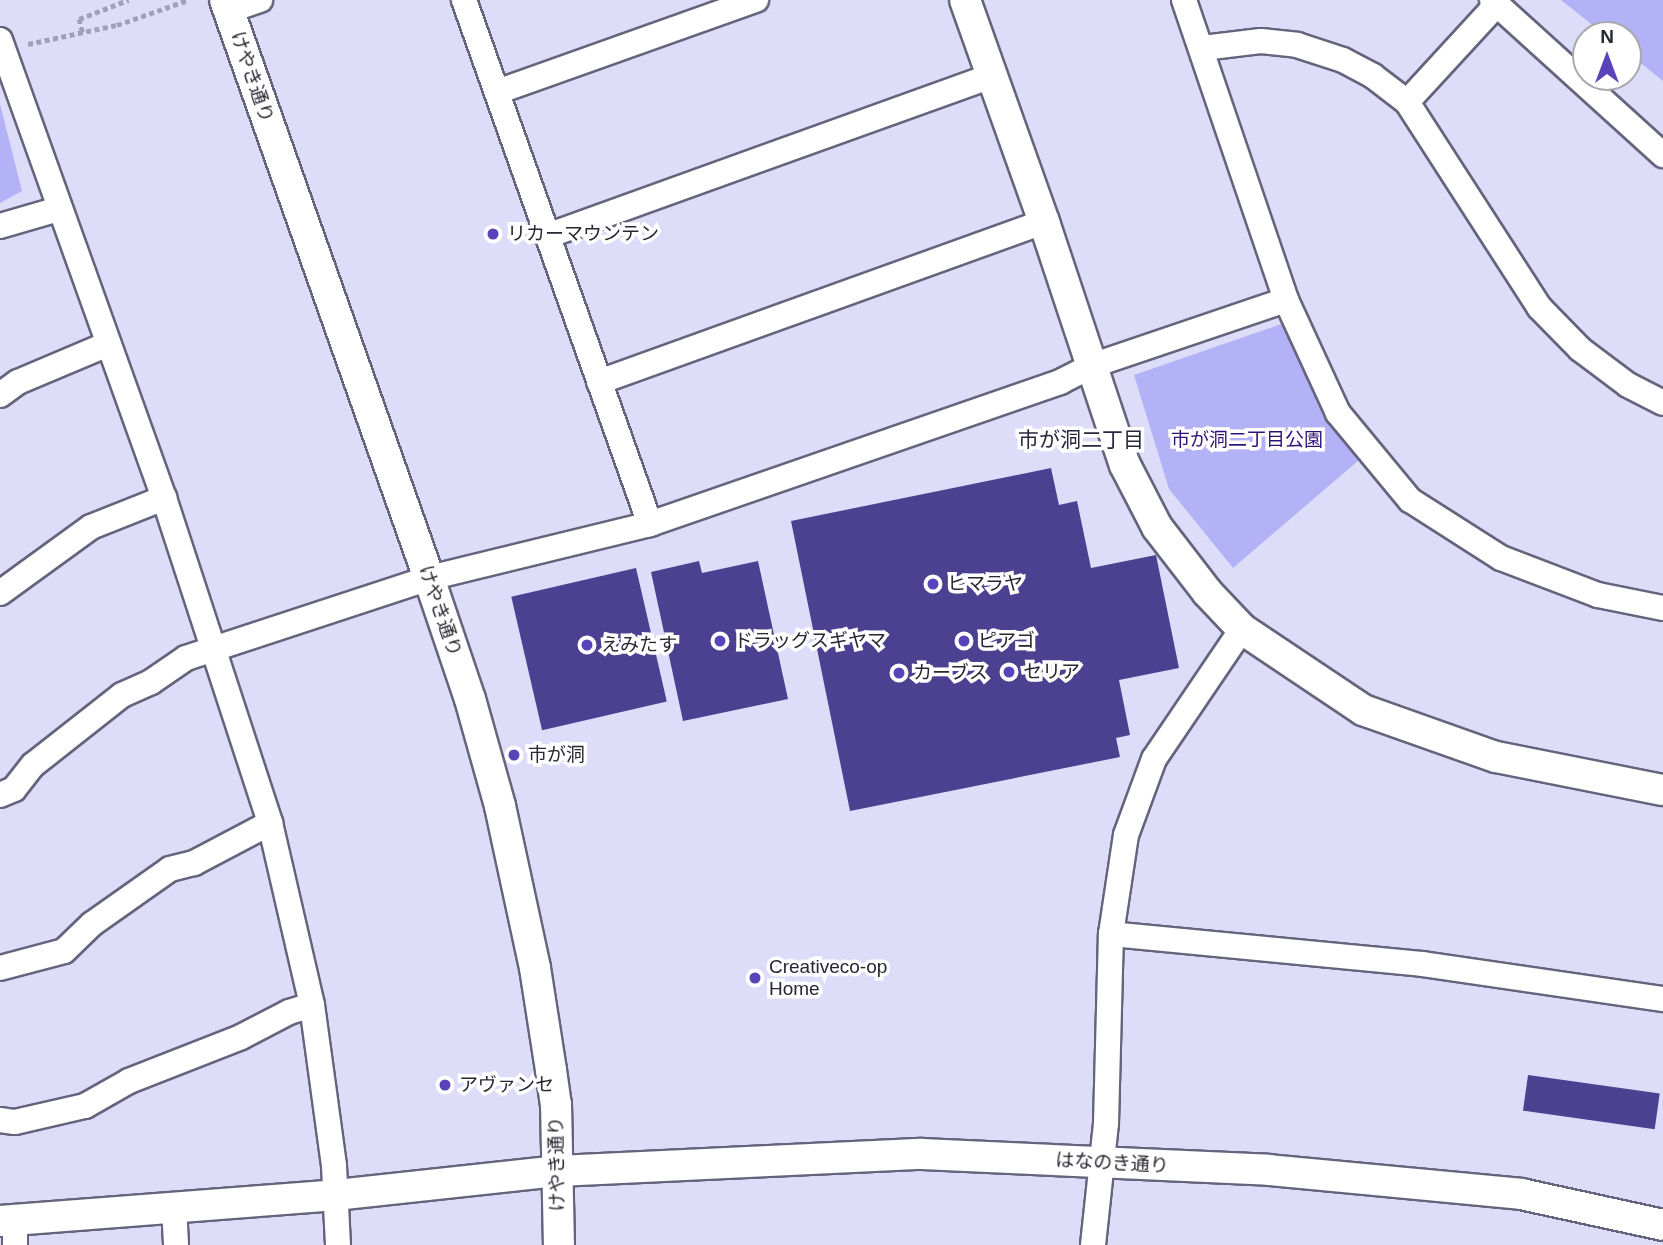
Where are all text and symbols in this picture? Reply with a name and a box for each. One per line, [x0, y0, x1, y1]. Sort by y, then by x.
north arrow [1572, 21, 1642, 91]
text: N [1600, 26, 1614, 47]
street label: けやき通り [226, 28, 278, 126]
place label: リカーマウンテン [507, 223, 659, 245]
marker: リカーマウンテン [485, 226, 501, 242]
district label: 市が洞二丁目 [1018, 427, 1144, 453]
park label: 市が洞二丁目公園 [1171, 429, 1323, 451]
street label: けやき通り [414, 562, 466, 660]
place label: ヒマラヤ [947, 573, 1023, 595]
marker: ヒマラヤ [925, 576, 941, 592]
place label: ドラッグスギヤマ [734, 630, 886, 652]
place label: ピアゴ [978, 630, 1035, 652]
marker: ドラッグスギヤマ [712, 633, 728, 649]
marker: ピアゴ [956, 633, 972, 649]
place label: えみたす [601, 634, 677, 656]
marker: えみたす [579, 637, 595, 653]
place label: セリア [1023, 661, 1080, 683]
place label: カーブス [913, 662, 989, 684]
marker: セリア [1001, 664, 1017, 680]
marker: カーブス [891, 665, 907, 681]
place label: 市が洞 [528, 744, 585, 766]
marker: 市が洞 [506, 747, 522, 763]
place label: Creativeco-op Home [769, 956, 887, 1000]
marker: Creativeco-op Home [747, 970, 763, 986]
place label: アヴァンセ [459, 1074, 554, 1096]
marker: アヴァンセ [437, 1077, 453, 1093]
street label: けやき通り [545, 1116, 569, 1212]
street label: はなのき通り [1054, 1149, 1170, 1177]

